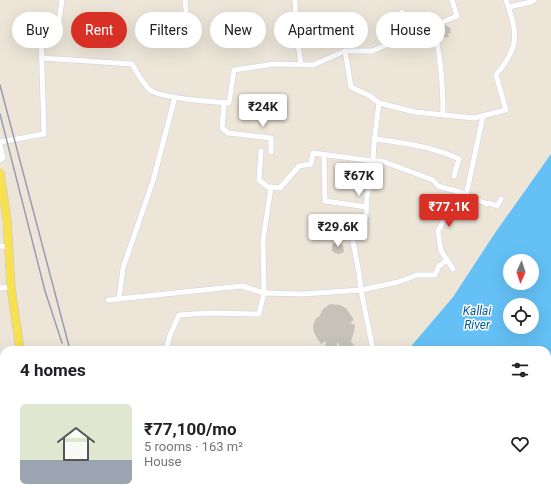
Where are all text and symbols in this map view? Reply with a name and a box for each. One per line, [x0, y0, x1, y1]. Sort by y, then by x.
chip: Buy [12, 12, 63, 48]
chip: Rent [71, 12, 127, 48]
chip: Filters [135, 12, 202, 48]
chip: New [210, 12, 266, 48]
chip: Apartment [274, 12, 368, 48]
chip: House [376, 12, 445, 48]
pin: ₹24K [239, 94, 287, 128]
text: ₹24K [248, 99, 278, 114]
pin: ₹67K [335, 163, 383, 197]
text: ₹67K [344, 168, 374, 183]
pin: ₹77.1K [416, 194, 482, 228]
text: ₹77.1K [428, 199, 470, 214]
pin: ₹29.6K [305, 214, 371, 248]
text: ₹29.6K [317, 219, 359, 234]
north arrow [503, 254, 539, 290]
map controls [503, 254, 539, 334]
button: locate [503, 298, 539, 334]
water label: Kallai River [463, 304, 491, 332]
icon: filters [509, 359, 531, 381]
text: 4 homes [20, 360, 86, 380]
text: ₹77,100/mo [144, 419, 237, 439]
icon: home [52, 420, 100, 468]
icon: heart [509, 433, 531, 455]
text: 5 rooms · 163 m² [144, 439, 243, 454]
text: House [144, 454, 181, 469]

